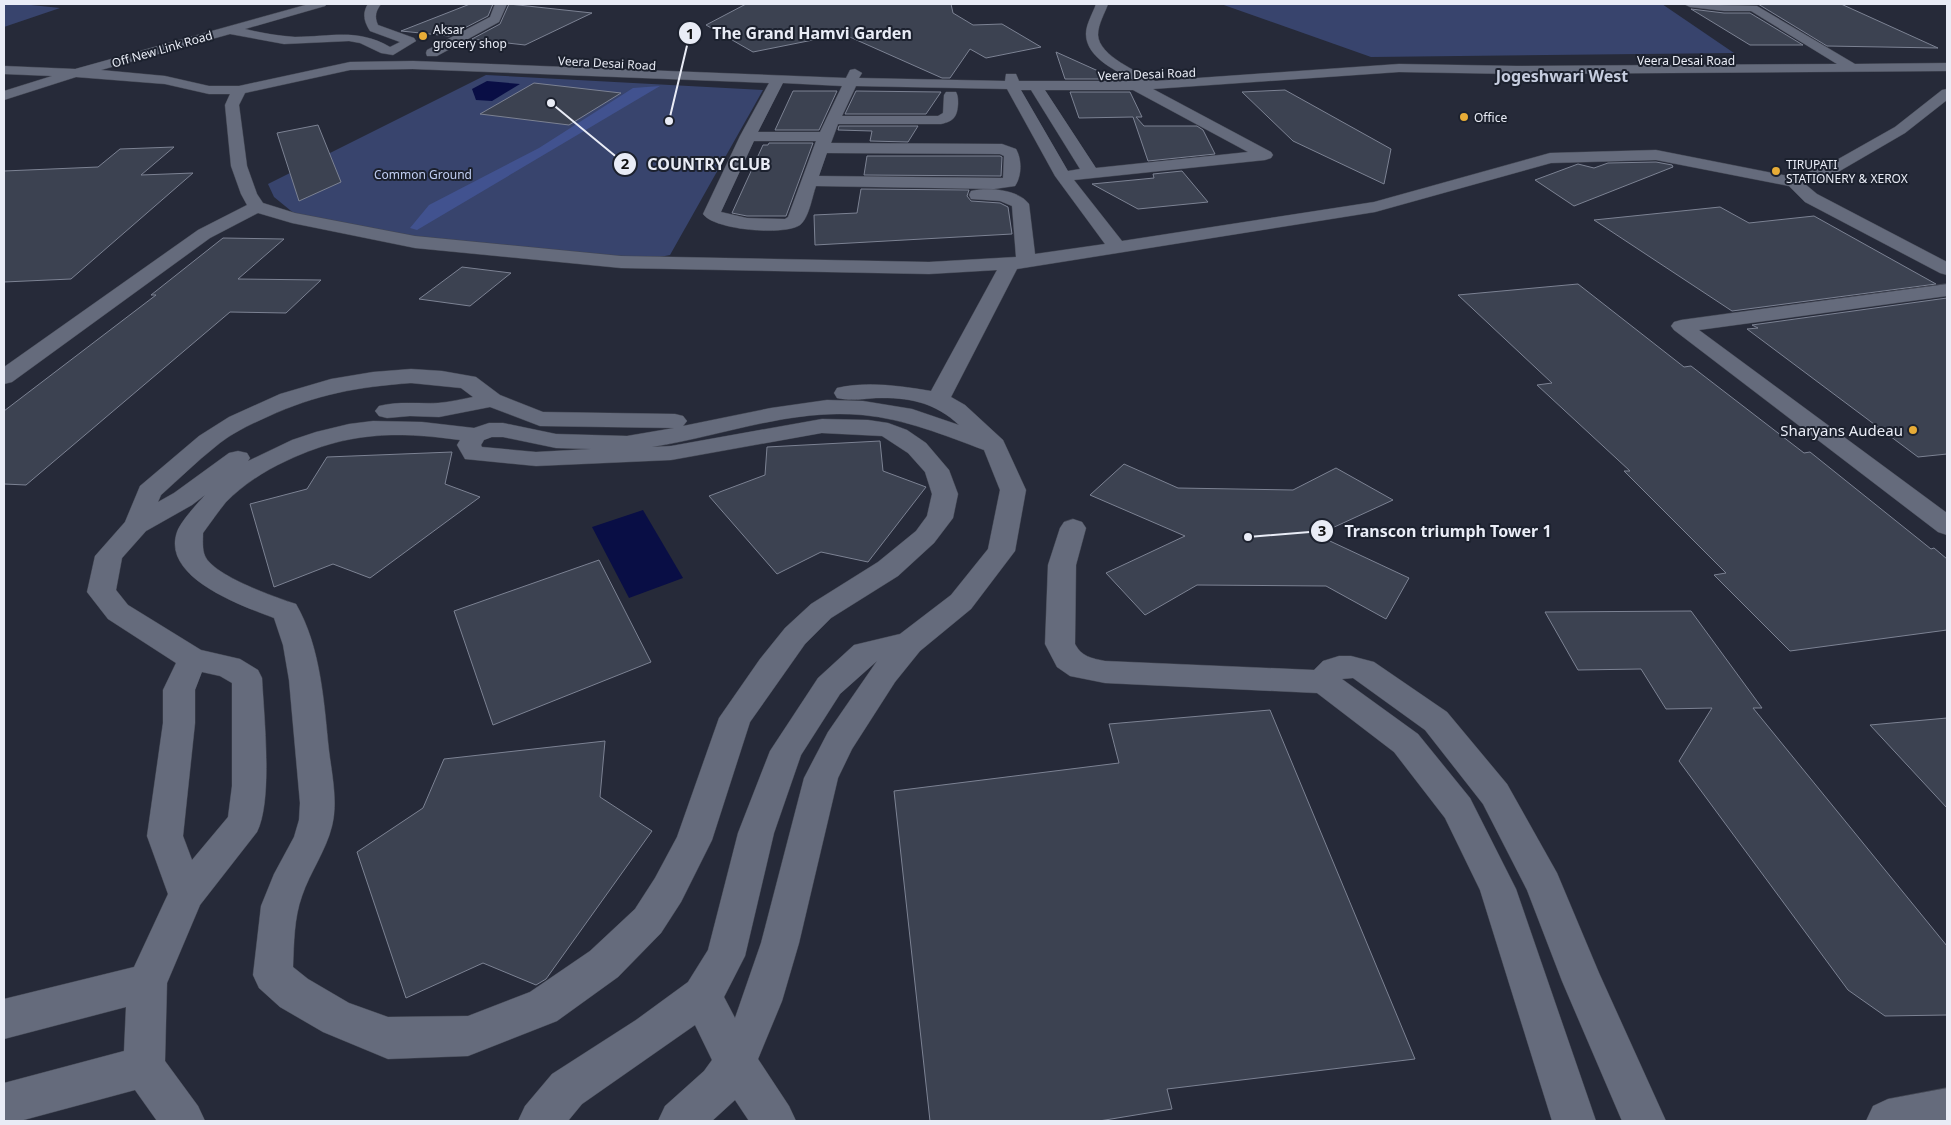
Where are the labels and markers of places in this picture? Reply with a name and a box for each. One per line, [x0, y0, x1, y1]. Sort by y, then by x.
callout: The Grand Hamvi Garden [677, 18, 922, 49]
place label: Aksar grocery shop [433, 21, 507, 52]
marker: Aksar grocery shop [417, 30, 429, 42]
place label: Office [1474, 109, 1507, 126]
marker: Office [1458, 111, 1470, 123]
callout: COUNTRY CLUB [612, 148, 781, 179]
place label: TIRUPATI STATIONERY & XEROX [1786, 156, 1908, 187]
marker: TIRUPATI STATIONERY & XEROX [1770, 165, 1782, 177]
place label: Sharyans Audeau [1780, 420, 1903, 440]
marker: Sharyans Audeau [1907, 424, 1919, 436]
callout: Transcon triumph Tower 1 [1310, 516, 1562, 547]

